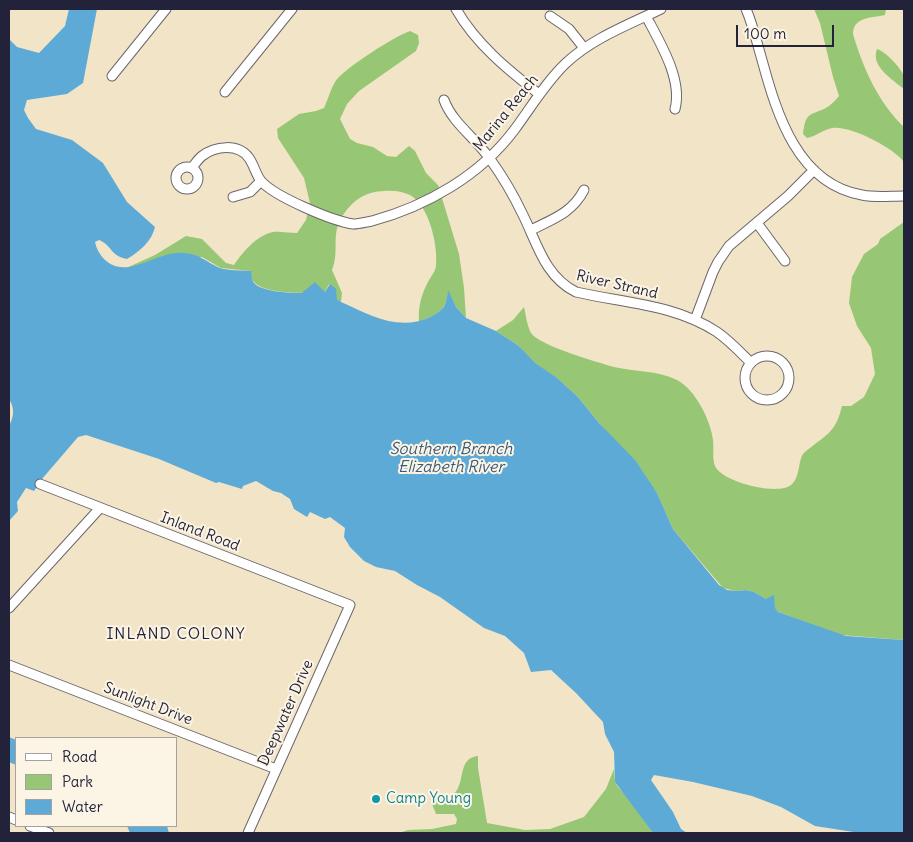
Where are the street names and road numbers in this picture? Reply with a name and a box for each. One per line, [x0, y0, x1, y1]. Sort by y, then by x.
street label: Marina Reach [470, 71, 542, 155]
street label: River Strand [574, 267, 660, 303]
street label: Inland Road [158, 509, 242, 555]
street label: Deepwater Drive [255, 657, 317, 769]
street label: Sunlight Drive [101, 679, 195, 729]

